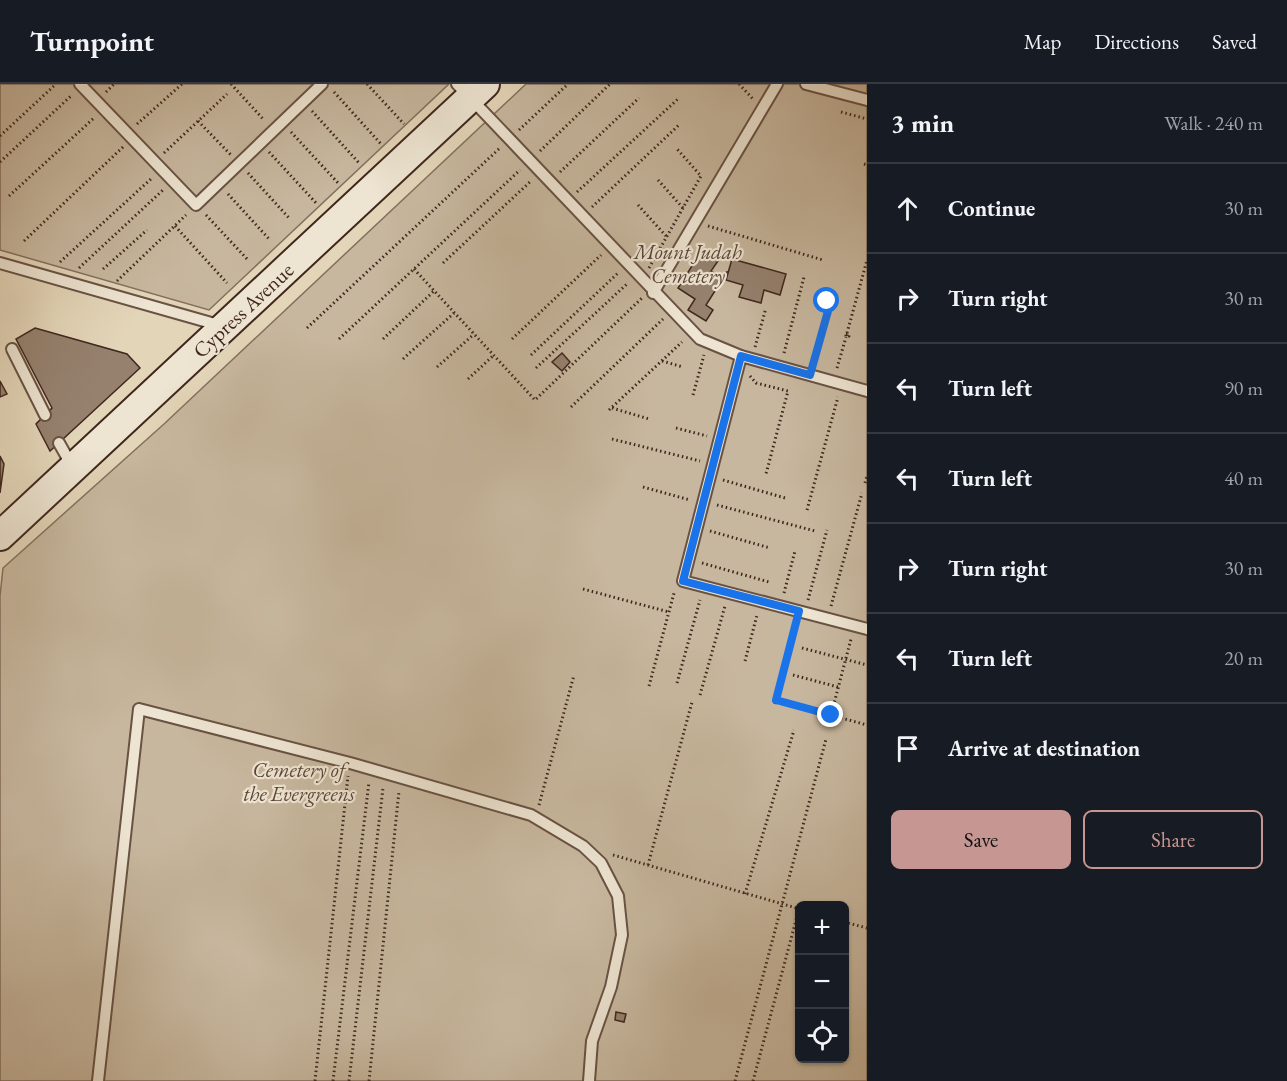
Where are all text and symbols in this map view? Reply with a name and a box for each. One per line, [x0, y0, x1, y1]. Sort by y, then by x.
text: Turnpoint [30, 23, 154, 59]
text: Map [1024, 28, 1061, 55]
text: Directions [1094, 28, 1179, 55]
text: Saved [1212, 28, 1257, 55]
text: 3 min [891, 106, 954, 140]
text: Walk · 240 m [1164, 110, 1263, 136]
icon: ahead [891, 192, 924, 225]
text: Continue [948, 194, 1035, 223]
text: 30 m [1224, 195, 1263, 221]
park label: Mount Judah Cemetery [632, 238, 742, 289]
street label: Cypress Avenue [187, 256, 299, 364]
icon: right [891, 282, 924, 315]
text: Turn right [948, 284, 1047, 313]
text: 30 m [1224, 285, 1263, 311]
route start [813, 287, 839, 313]
icon: left [891, 372, 924, 405]
text: Turn left [948, 374, 1032, 403]
text: 90 m [1224, 375, 1263, 401]
icon: left [891, 462, 924, 495]
text: Turn left [948, 464, 1032, 493]
text: 40 m [1224, 465, 1263, 491]
icon: right [891, 552, 924, 585]
text: Turn right [948, 554, 1047, 583]
text: 30 m [1224, 555, 1263, 581]
icon: left [891, 642, 924, 675]
text: Turn left [948, 644, 1032, 673]
text: 20 m [1224, 645, 1263, 671]
route end [817, 701, 843, 727]
icon: arrive [891, 732, 924, 765]
text: Arrive at destination [948, 734, 1140, 763]
park label: Cemetery of the Evergreens [243, 756, 355, 807]
button: Save [891, 810, 1071, 869]
button: Share [1083, 810, 1263, 869]
map controls [795, 901, 849, 1063]
button: + [795, 901, 849, 955]
button: − [795, 955, 849, 1009]
button: locate [795, 1009, 849, 1063]

